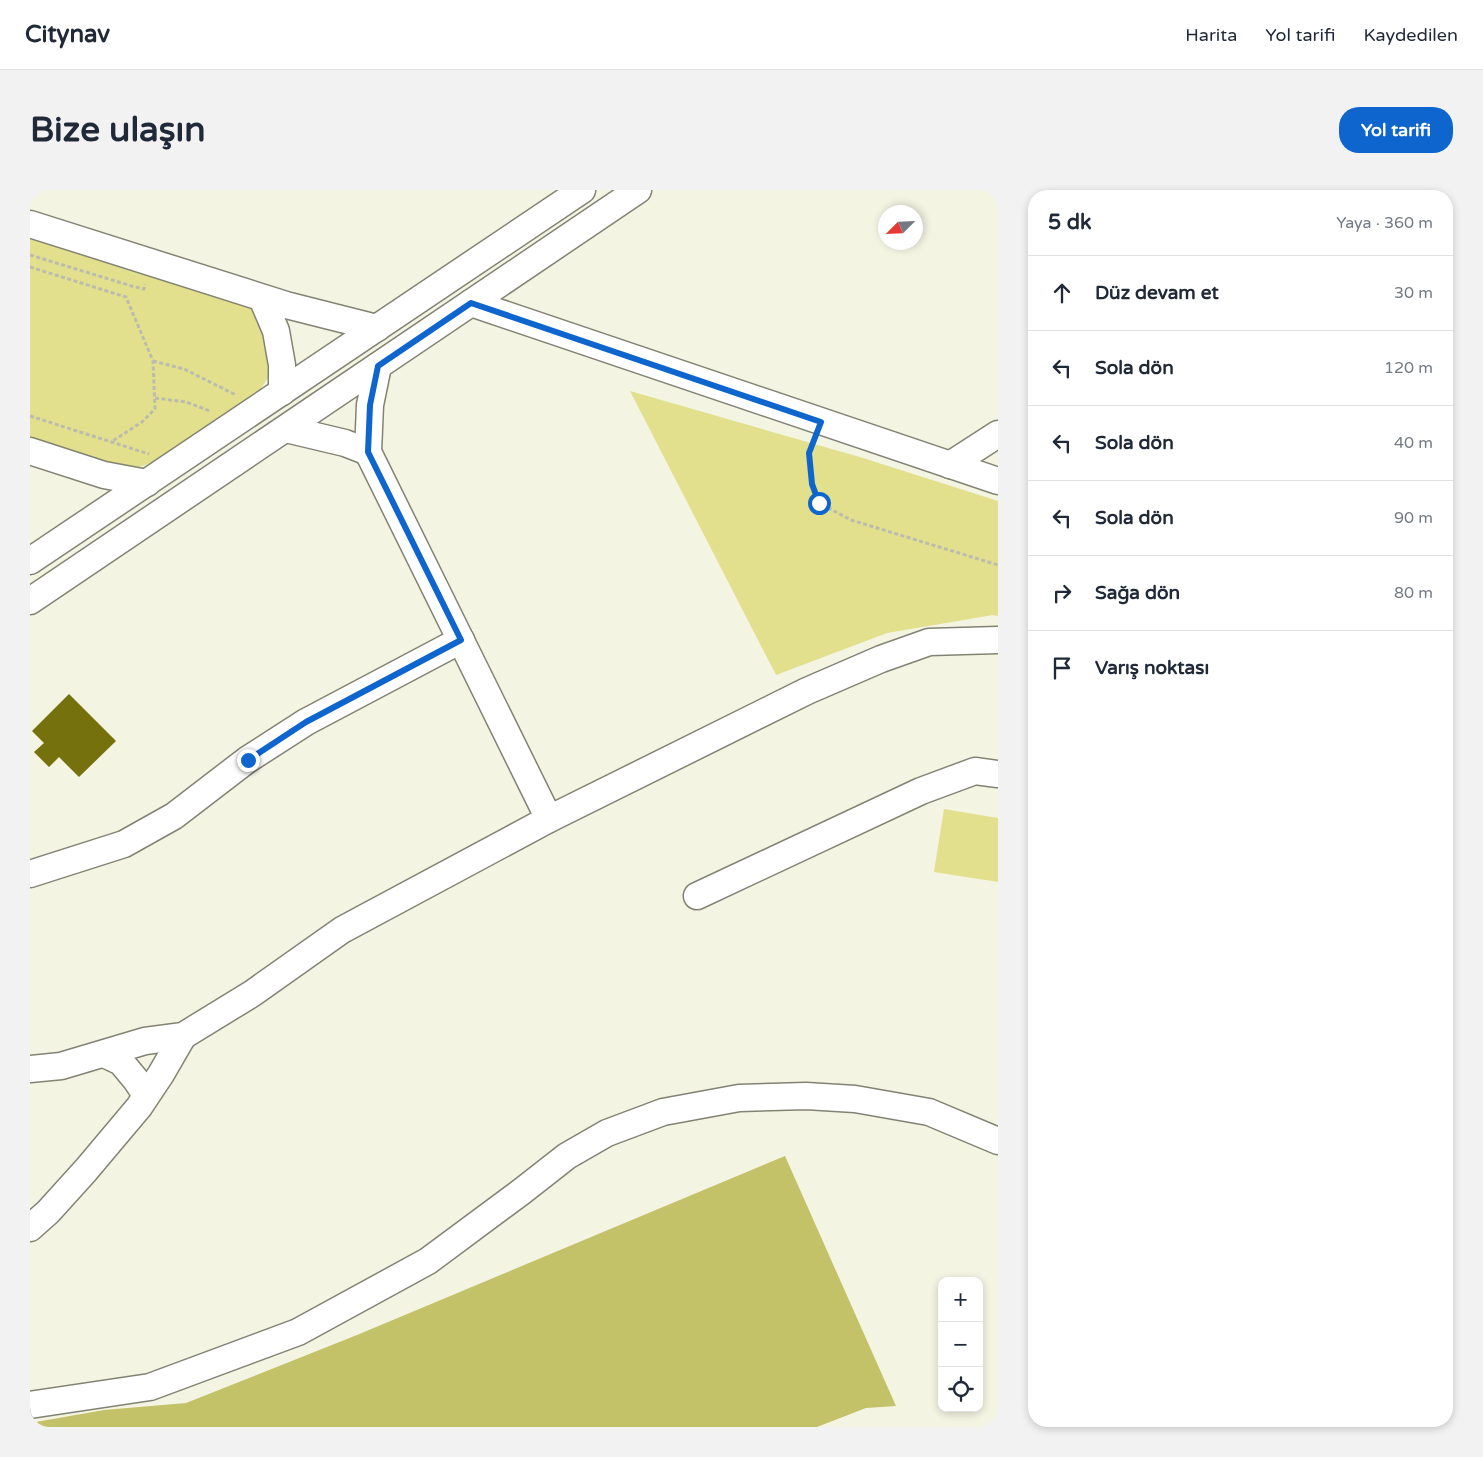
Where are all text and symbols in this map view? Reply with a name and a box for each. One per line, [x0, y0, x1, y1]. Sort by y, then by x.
text: Citynav [25, 20, 110, 49]
text: Harita [1185, 24, 1237, 46]
text: Yol tarifi [1265, 24, 1335, 46]
text: Kaydedilen [1363, 24, 1458, 46]
button: Yol tarifi [1339, 107, 1453, 153]
text: Bize ulaşın [30, 109, 206, 151]
north arrow [878, 205, 923, 250]
text: 5 dk [1048, 210, 1091, 235]
text: Yaya · 360 m [1336, 213, 1433, 233]
icon: ahead [1048, 279, 1076, 307]
text: Düz devam et [1095, 282, 1219, 304]
text: 30 m [1394, 283, 1433, 303]
icon: left [1048, 354, 1076, 382]
text: Sola dön [1095, 357, 1174, 379]
text: 120 m [1384, 358, 1433, 378]
icon: left [1048, 429, 1076, 457]
text: Sola dön [1095, 432, 1174, 454]
text: 40 m [1394, 433, 1433, 453]
route start [808, 492, 831, 515]
icon: left [1048, 504, 1076, 532]
text: Sola dön [1095, 507, 1174, 529]
text: 90 m [1394, 508, 1433, 528]
icon: right [1048, 579, 1076, 607]
text: Sağa dön [1095, 582, 1180, 604]
text: 80 m [1394, 583, 1433, 603]
icon: arrive [1048, 654, 1076, 682]
text: Varış noktası [1095, 657, 1209, 679]
route end [237, 749, 260, 772]
map controls [938, 1277, 983, 1412]
button: + [938, 1277, 983, 1322]
button: − [938, 1322, 983, 1367]
button: locate [938, 1367, 983, 1412]

